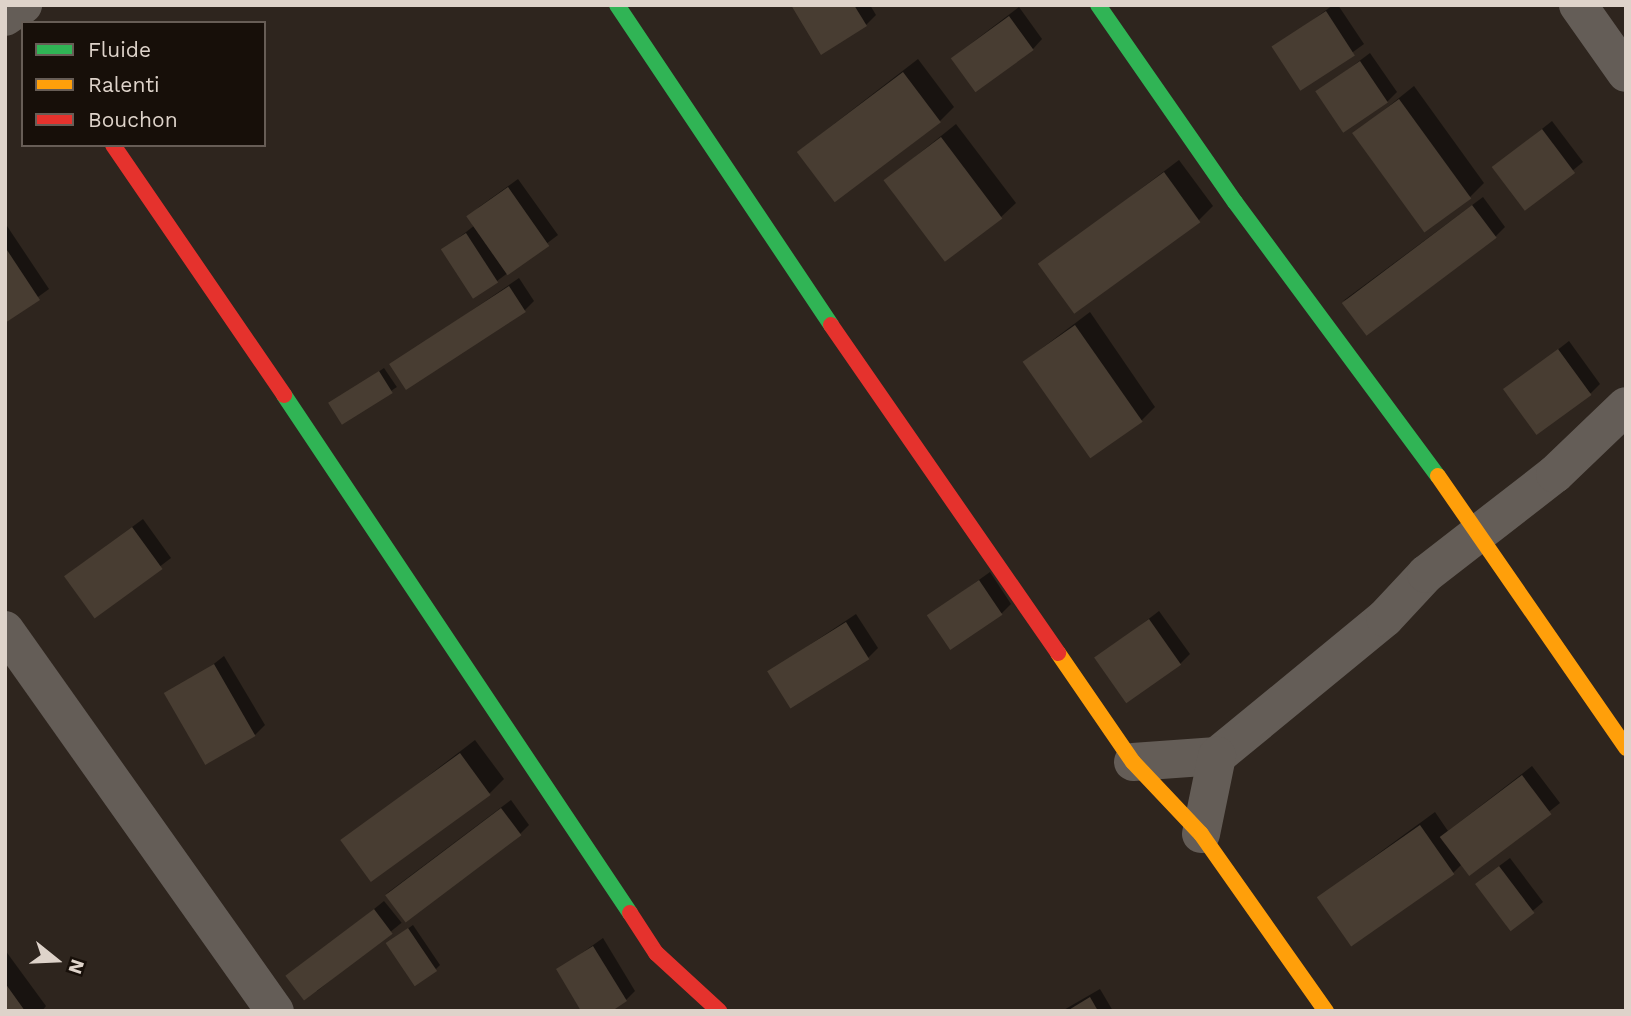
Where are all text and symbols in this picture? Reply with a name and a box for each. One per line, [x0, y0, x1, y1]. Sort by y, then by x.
legend [21, 21, 266, 147]
text: Fluide [88, 37, 151, 62]
text: Ralenti [88, 72, 160, 97]
text: Bouchon [88, 107, 178, 132]
north arrow [21, 925, 91, 995]
text: N [63, 956, 90, 977]

